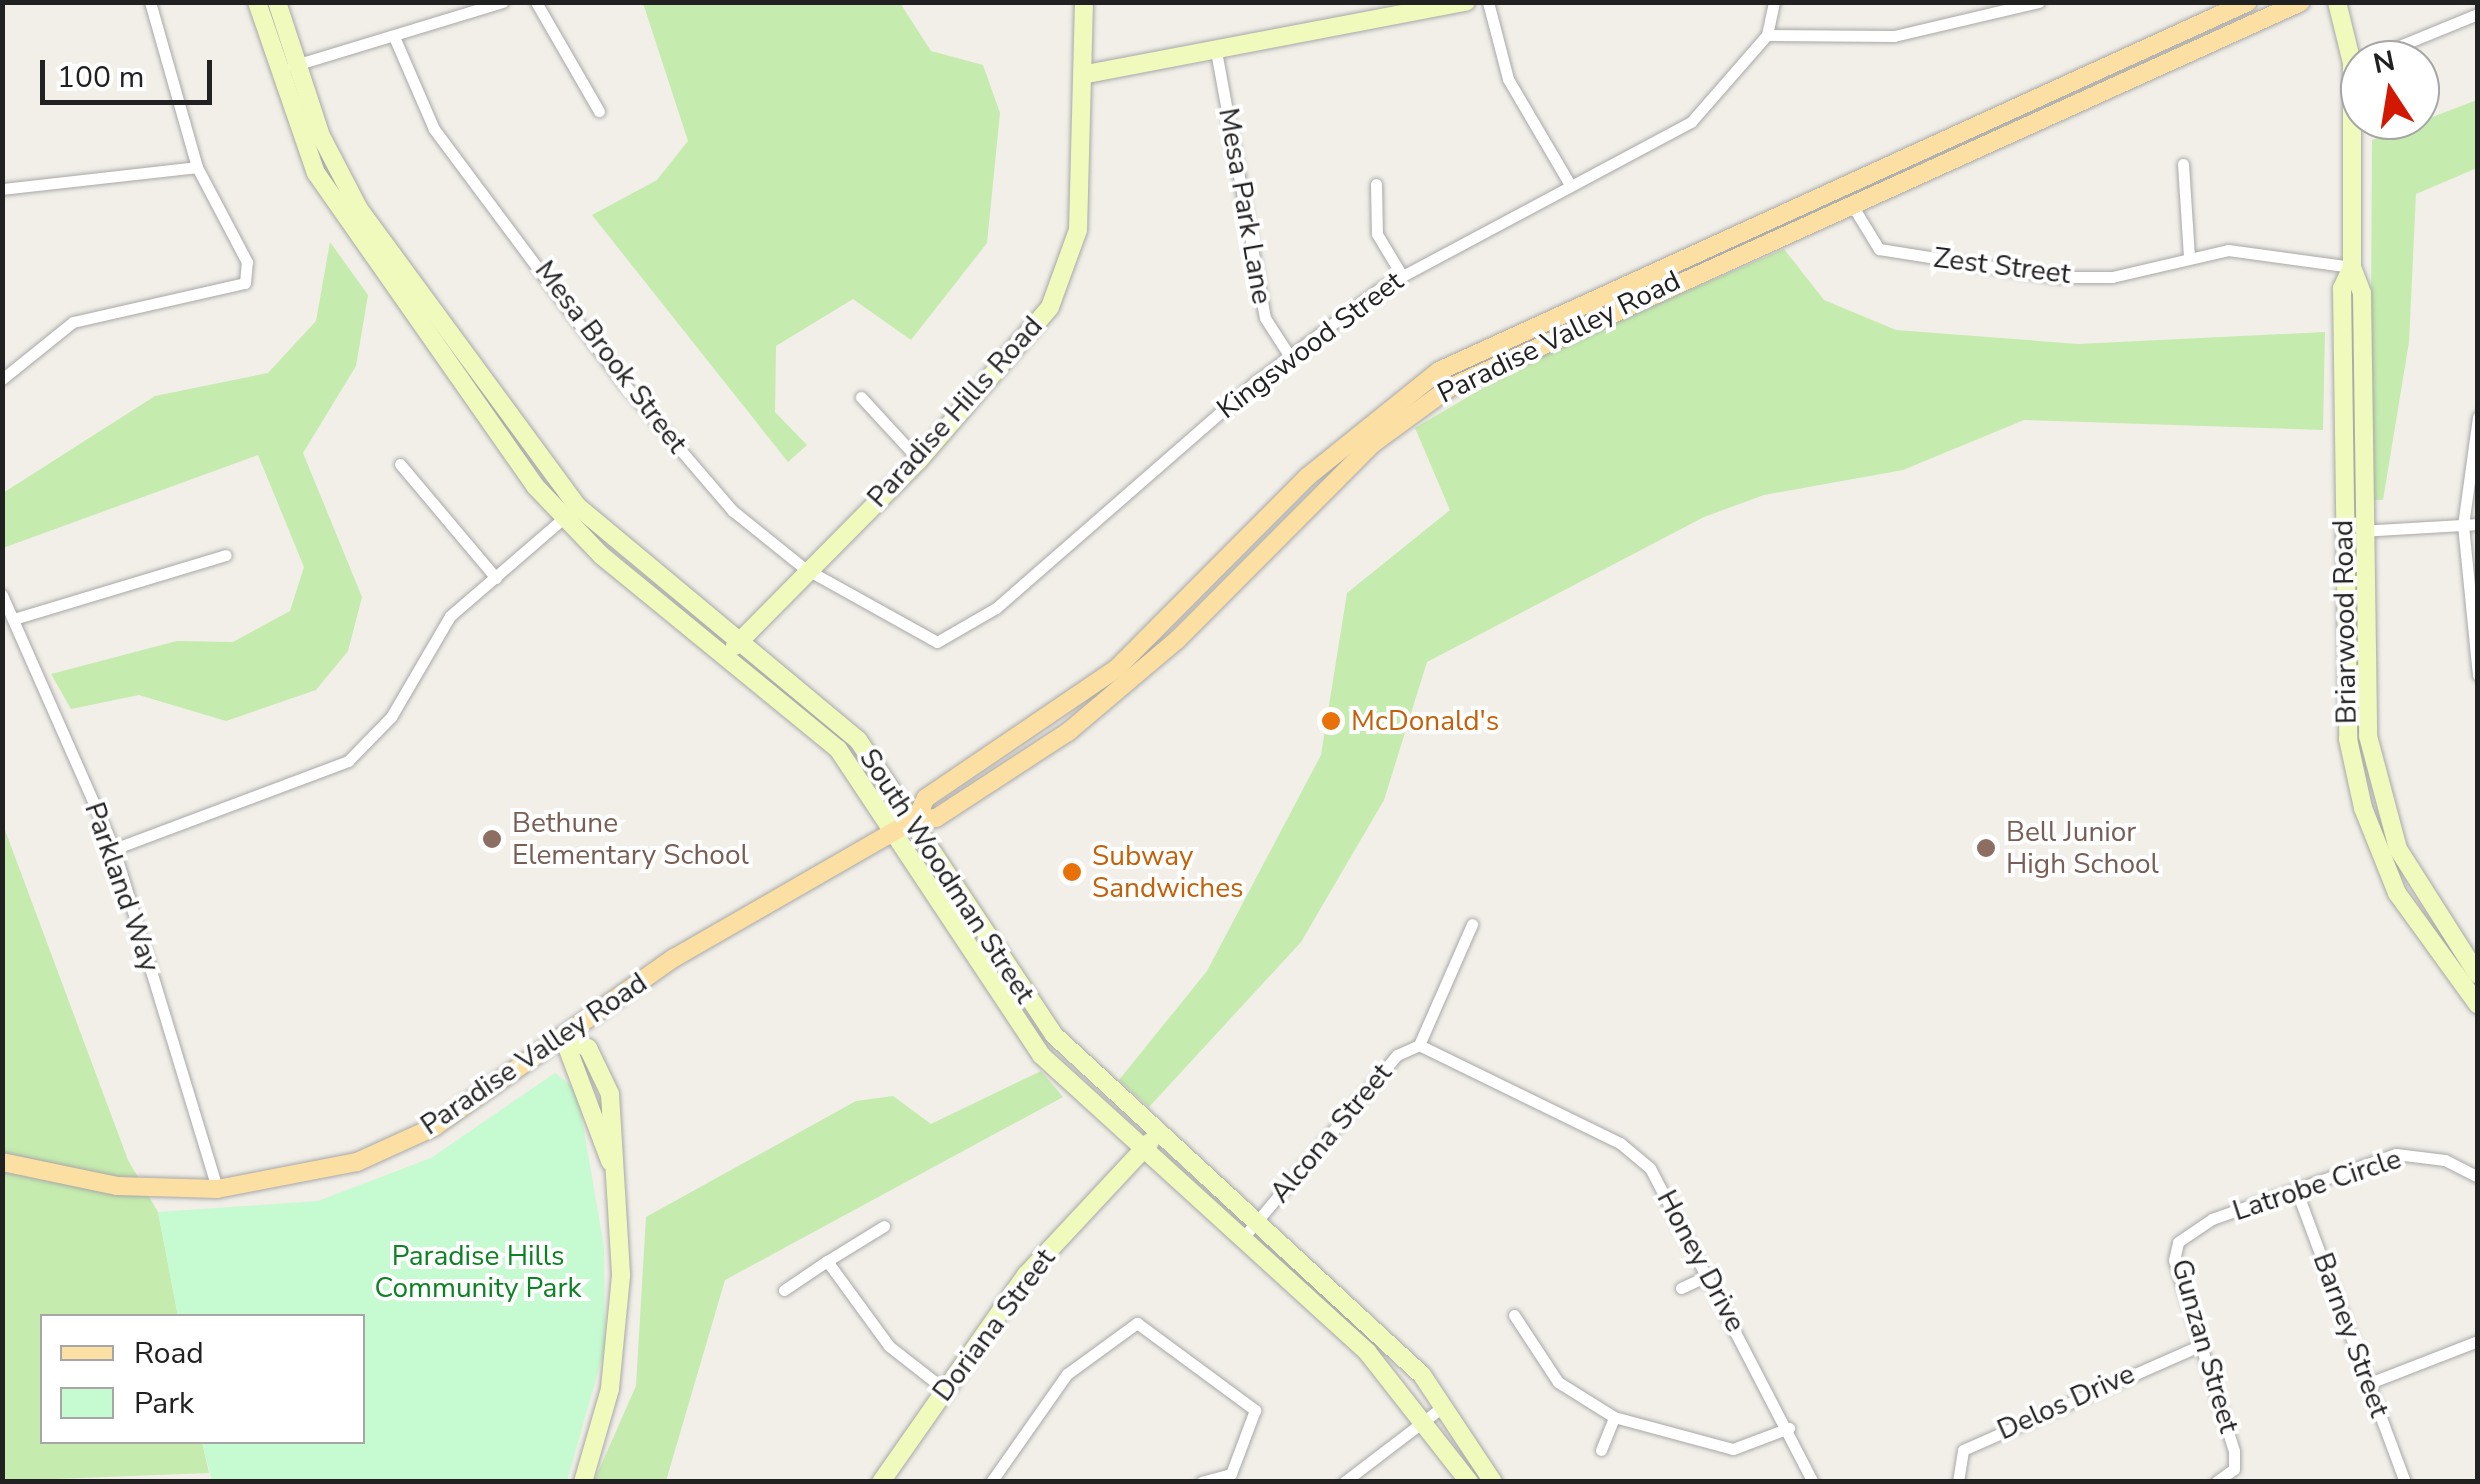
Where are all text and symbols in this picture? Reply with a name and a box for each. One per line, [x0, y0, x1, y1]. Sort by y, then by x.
scale bar [45, 40, 218, 102]
north arrow [2340, 40, 2440, 140]
text: N [2370, 42, 2398, 83]
text: 100 m [57, 57, 144, 98]
street label: Mesa Park Lane [1211, 105, 1279, 307]
street label: Zest Street [1932, 241, 2072, 291]
street label: Mesa Brook Street [528, 254, 694, 460]
street label: Kingswood Street [1210, 264, 1410, 426]
street label: Paradise Valley Road [1432, 264, 1686, 410]
street label: Paradise Hills Road [861, 310, 1049, 514]
street label: Briarwood Road [2326, 520, 2364, 724]
place label: McDonald's [1351, 704, 1499, 738]
marker: McDonald's [1320, 710, 1342, 732]
street label: South Woodman Street [852, 743, 1042, 1009]
street label: Parkland Way [77, 798, 167, 976]
place label: Bethune Elementary School [512, 806, 749, 872]
place label: Bell Junior High School [2006, 815, 2159, 881]
marker: Bethune Elementary School [481, 828, 503, 850]
marker: Bell Junior High School [1975, 837, 1997, 859]
place label: Subway Sandwiches [1092, 839, 1244, 905]
marker: Subway Sandwiches [1061, 861, 1083, 883]
street label: Paradise Valley Road [415, 966, 653, 1142]
street label: Alcona Street [1263, 1057, 1399, 1209]
street label: Latrobe Circle [2229, 1142, 2405, 1228]
street label: Honey Drive [1650, 1184, 1752, 1338]
park label: Paradise Hills Community Park [375, 1239, 581, 1305]
street label: Doriana Street [926, 1242, 1062, 1408]
street label: Barney Street [2306, 1248, 2396, 1422]
street label: Gunzan Street [2164, 1255, 2246, 1437]
legend [40, 1314, 365, 1444]
text: Road [134, 1333, 204, 1374]
street label: Delos Drive [1992, 1357, 2140, 1447]
text: Park [134, 1383, 194, 1424]

